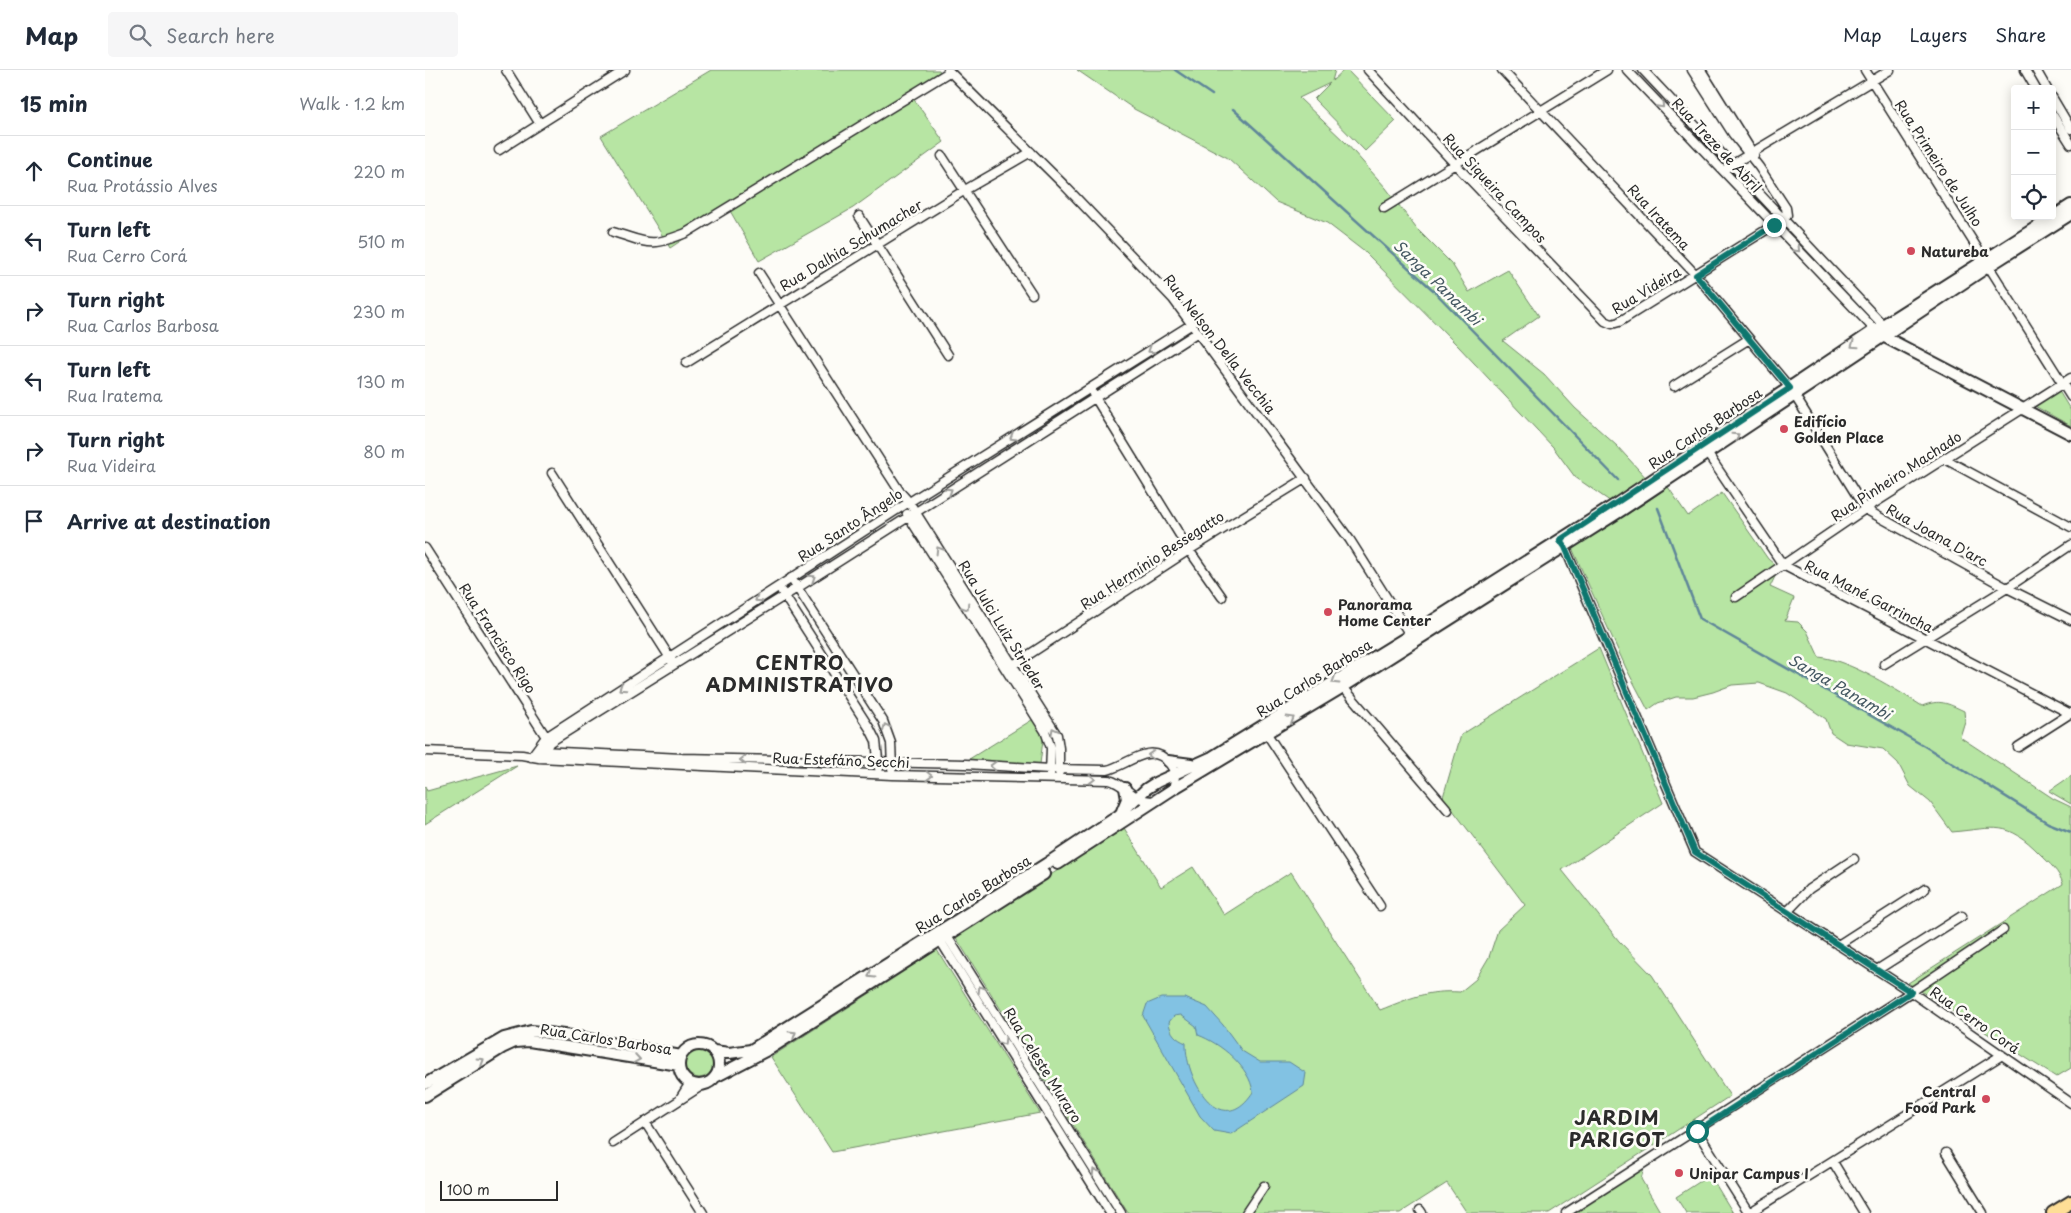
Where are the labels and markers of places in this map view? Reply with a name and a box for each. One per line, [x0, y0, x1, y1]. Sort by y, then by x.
place label: Natureba [1921, 241, 1989, 262]
marker: Natureba [1905, 245, 1917, 257]
place label: Edifício Golden Place [1794, 411, 1884, 448]
marker: Edifício Golden Place [1778, 423, 1790, 435]
place label: Panorama Home Center [1338, 594, 1432, 631]
marker: Panorama Home Center [1322, 606, 1334, 618]
place label: Central Food Park [1905, 1081, 1977, 1118]
marker: Central Food Park [1980, 1093, 1992, 1105]
place label: Unipar Campus I [1689, 1163, 1809, 1184]
marker: Unipar Campus I [1673, 1167, 1685, 1179]

